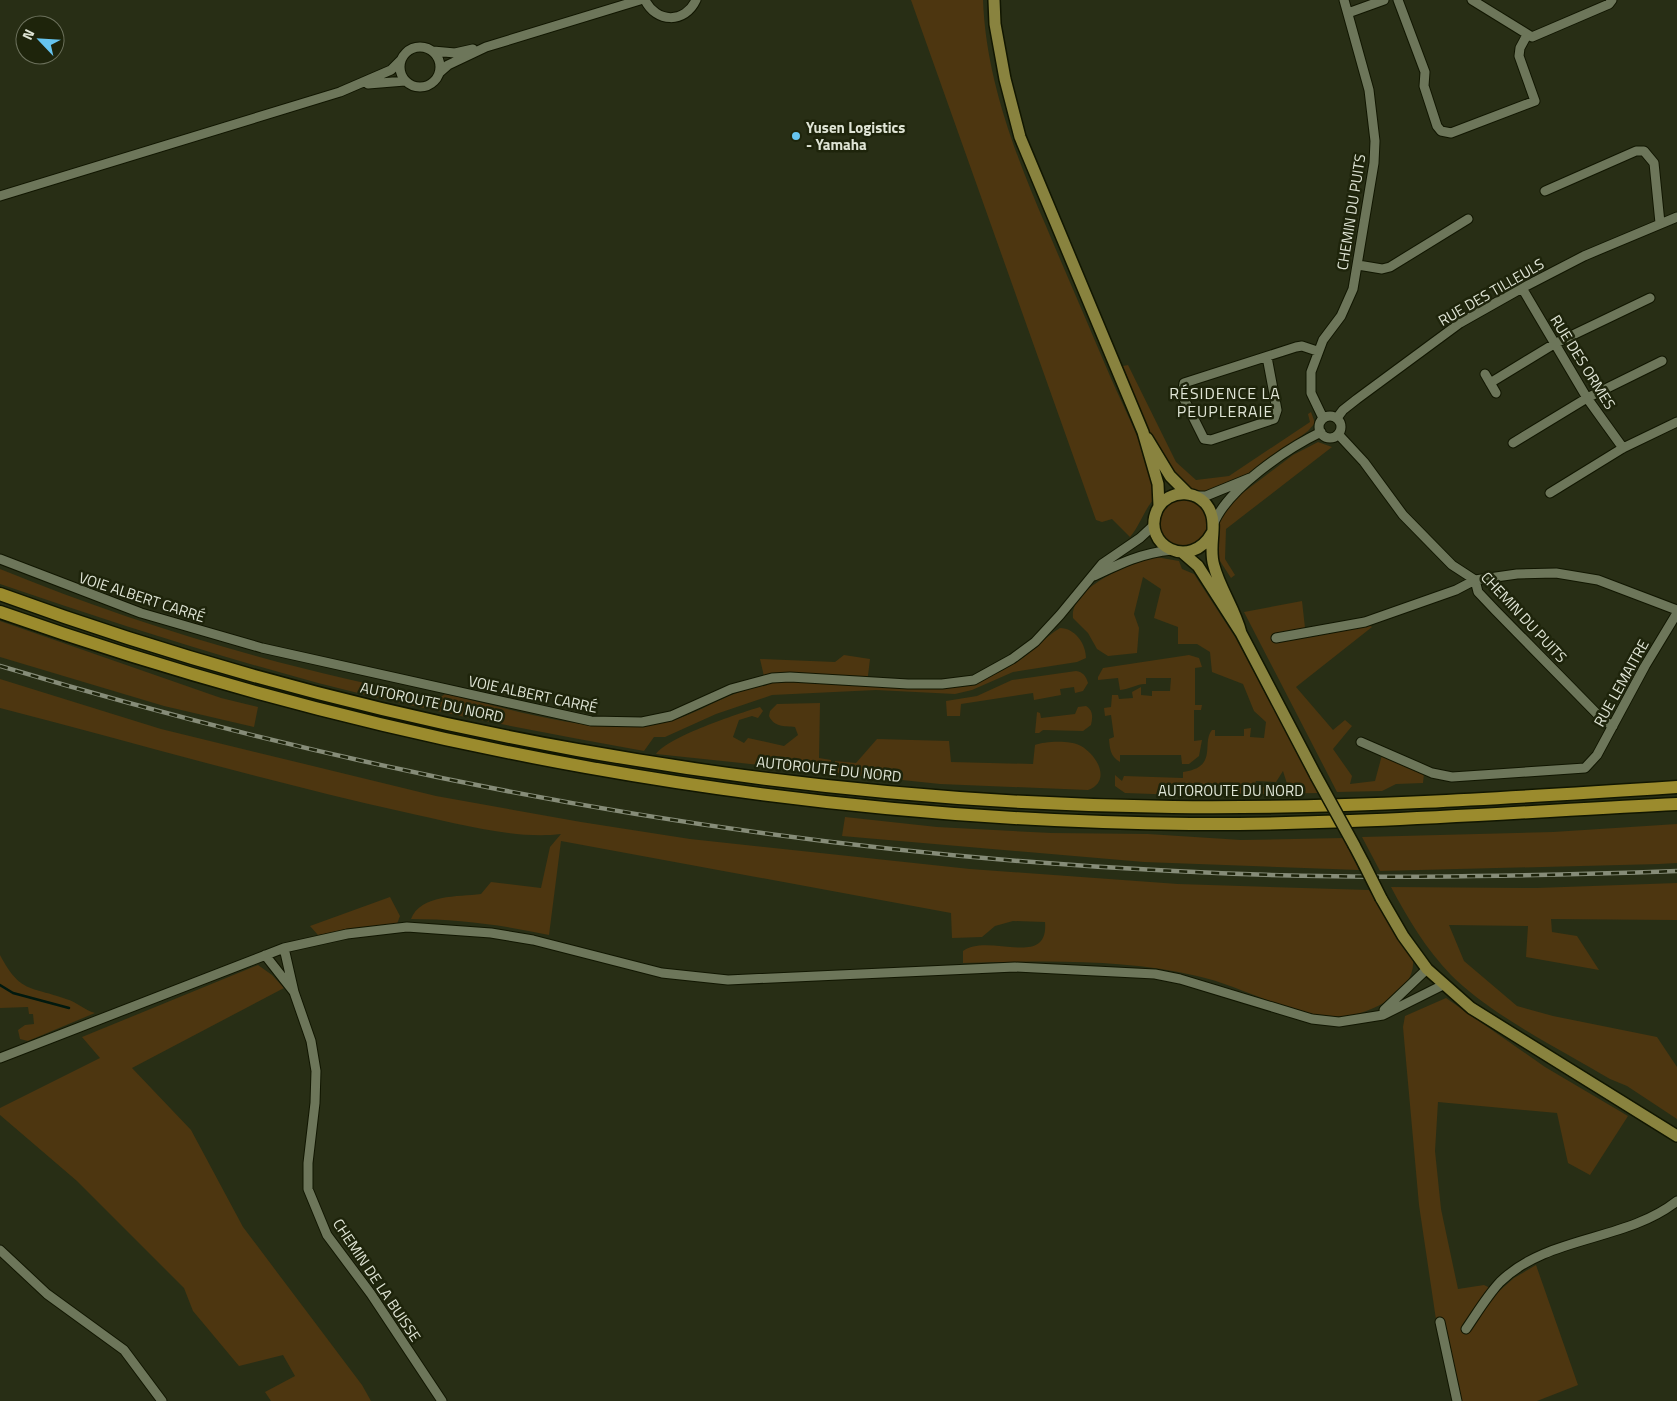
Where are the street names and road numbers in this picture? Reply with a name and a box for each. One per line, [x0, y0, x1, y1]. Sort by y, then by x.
street label: CHEMIN DU PUITS [1330, 152, 1372, 272]
street label: RUE DES TILLEULS [1434, 252, 1548, 332]
street label: RUE DES ORMES [1545, 310, 1621, 414]
street label: VOIE ALBERT CARRÉ [76, 566, 208, 628]
street label: CHEMIN DU PUITS [1476, 566, 1572, 668]
street label: RUE LEMAITRE [1588, 635, 1654, 731]
street label: VOIE ALBERT CARRÉ [466, 669, 600, 719]
street label: AUTOROUTE DU NORD [358, 676, 506, 728]
street label: AUTOROUTE DU NORD [755, 750, 903, 788]
street label: AUTOROUTE DU NORD [1158, 779, 1304, 802]
street label: CHEMIN DE LA BUISSE [327, 1214, 427, 1346]

